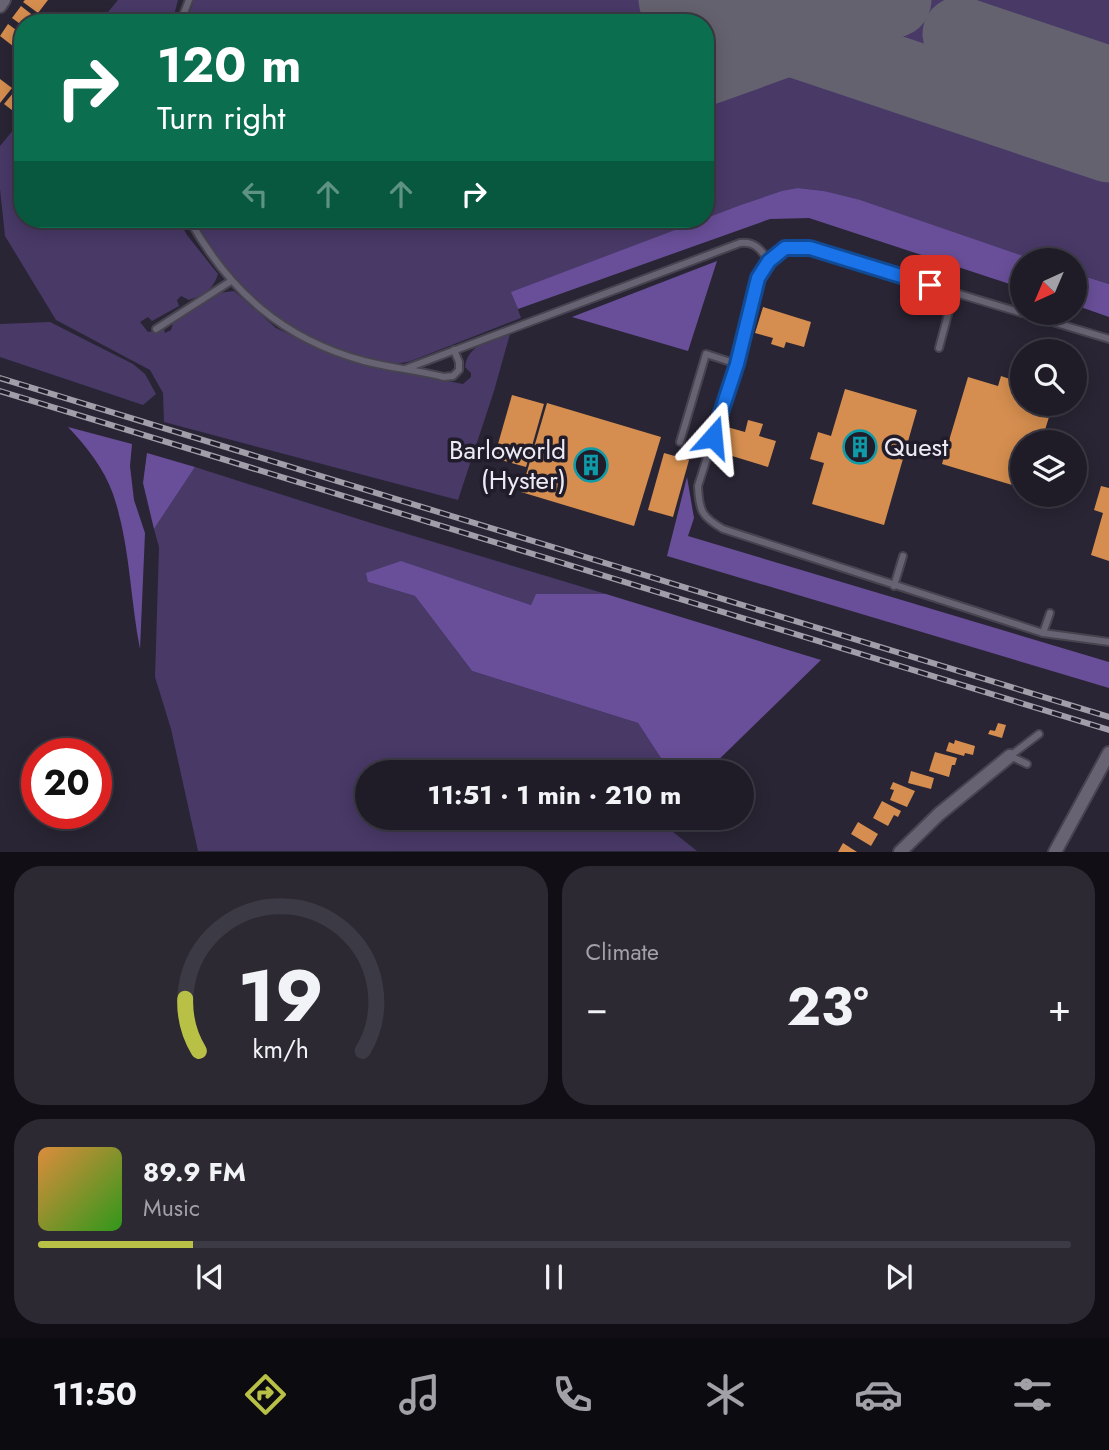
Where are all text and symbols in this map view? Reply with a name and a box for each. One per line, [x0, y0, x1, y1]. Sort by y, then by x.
text: 120 m [157, 30, 301, 100]
icon: right [42, 42, 133, 133]
text: Turn right [157, 95, 286, 141]
icon: left [236, 175, 274, 213]
icon: ahead [309, 175, 347, 213]
icon: ahead [382, 175, 420, 213]
icon: right [455, 175, 493, 213]
north arrow [1010, 248, 1087, 326]
map controls [1010, 248, 1087, 507]
pin [900, 255, 960, 315]
icon: arrive [911, 266, 949, 304]
button: search [1010, 339, 1087, 416]
position arrow [676, 400, 750, 474]
building icon: Quest [841, 428, 879, 466]
place label: Quest [884, 428, 949, 466]
button: layers [1010, 430, 1087, 507]
place label: Barloworld (Hyster) [449, 431, 566, 499]
building icon: Barloworld (Hyster) [572, 446, 610, 484]
speed limit sign: 20 [21, 738, 112, 829]
text: 11:51 · 1 min · 210 m [428, 776, 681, 814]
text: Climate [586, 935, 659, 969]
text: 19 [238, 944, 324, 1049]
text: 23° [787, 969, 869, 1045]
text: − [586, 980, 608, 1035]
text: + [1048, 980, 1071, 1035]
text: km/h [252, 1031, 309, 1067]
text: 89.9 FM [143, 1153, 246, 1191]
text: Music [143, 1191, 200, 1225]
icon: previous [191, 1258, 229, 1296]
icon: pause [535, 1258, 573, 1296]
icon: next [880, 1258, 918, 1296]
icon: directions [241, 1370, 290, 1419]
icon: music [395, 1370, 444, 1419]
icon: phone [548, 1370, 597, 1419]
icon: climate [701, 1370, 750, 1419]
icon: car [854, 1370, 903, 1419]
icon: filters [1008, 1370, 1057, 1419]
text: 11:50 [52, 1371, 137, 1417]

